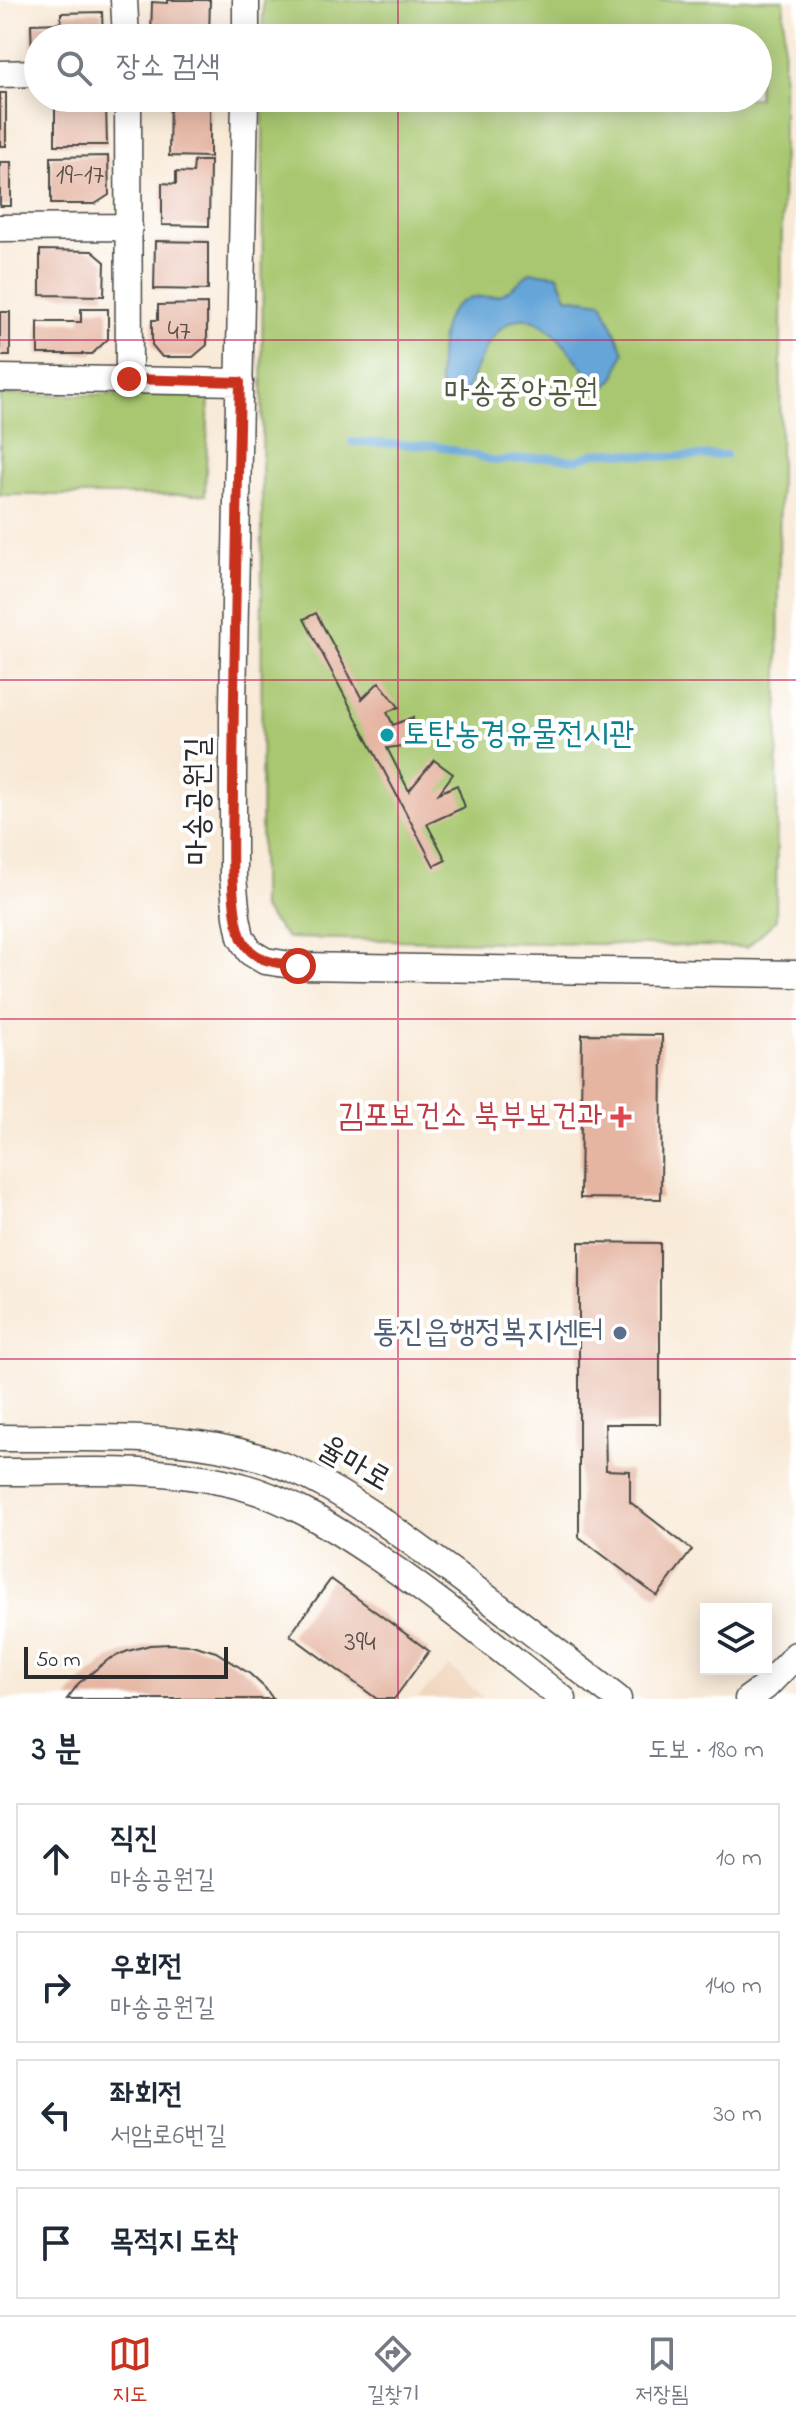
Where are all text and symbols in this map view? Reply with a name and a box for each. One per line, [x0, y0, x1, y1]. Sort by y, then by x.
search box [24, 24, 772, 112]
icon: search [52, 46, 96, 90]
text: 장소 검색 [116, 46, 220, 90]
house number: 19-17 [56, 156, 105, 197]
house number: 47 [167, 312, 191, 353]
route end [111, 361, 147, 397]
park label: 마송중앙공원 [444, 370, 598, 417]
place label: 토탄농경유물전시관 [403, 712, 635, 759]
marker: 토탄농경유물전시관 [378, 726, 396, 744]
street label: 마송공원길 [176, 737, 223, 865]
route start [280, 948, 316, 984]
place label: 김포보건소 북부보건과 [338, 1094, 603, 1141]
marker: 김포보건소 북부보건과 [610, 1106, 632, 1128]
place label: 통진읍행정복지센터 [372, 1310, 604, 1357]
marker: 통진읍행정복지센터 [611, 1324, 629, 1342]
street label: 율마로 [309, 1425, 399, 1505]
map controls [700, 1603, 772, 1675]
button: layers [700, 1603, 772, 1675]
house number: 394 [344, 1623, 376, 1664]
scale bar [24, 1643, 228, 1679]
text: 50 m [36, 1645, 81, 1677]
text: 3 분 [32, 1726, 82, 1776]
text: 도보 · 180 m [648, 1732, 764, 1770]
text: 직진 [110, 1818, 158, 1862]
icon: ahead [34, 1837, 78, 1881]
text: 10 m [716, 1840, 762, 1878]
text: 마송공원길 [110, 1862, 215, 1900]
text: 우회전 [110, 1946, 182, 1990]
icon: right [34, 1965, 78, 2009]
text: 140 m [705, 1968, 762, 2006]
text: 마송공원길 [110, 1990, 215, 2028]
text: 좌회전 [110, 2074, 182, 2118]
icon: left [34, 2093, 78, 2137]
text: 30 m [713, 2096, 762, 2134]
text: 서암로6번길 [110, 2118, 226, 2156]
icon: arrive [34, 2221, 78, 2265]
text: 목적지 도착 [110, 2221, 238, 2265]
tab: 지도 [108, 2332, 152, 2412]
tab: 길찾기 [367, 2332, 420, 2412]
tab: 저장됨 [635, 2332, 688, 2412]

